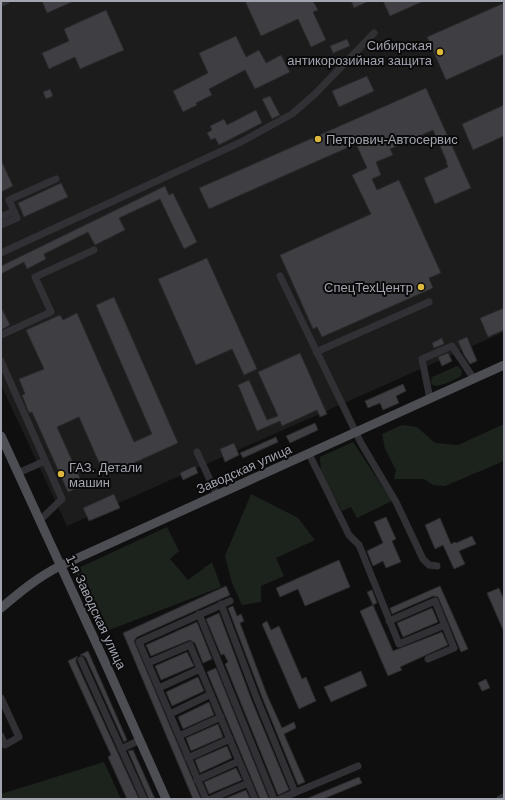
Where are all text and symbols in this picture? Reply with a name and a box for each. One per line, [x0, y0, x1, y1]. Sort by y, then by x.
place label: Сибирская антикорозийная защита [287, 38, 433, 68]
marker: Сибирская антикорозийная защита [435, 47, 445, 57]
place label: Петрович-Автосервис [326, 132, 458, 147]
marker: Петрович-Автосервис [313, 134, 323, 144]
place label: СпецТехЦентр [324, 280, 413, 295]
marker: СпецТехЦентр [416, 282, 426, 292]
street label: Заводская улица [194, 441, 295, 497]
place label: ГАЗ. Детали машин [69, 460, 142, 490]
marker: ГАЗ. Детали машин [56, 469, 66, 479]
street label: 1-я Заводская улица [63, 552, 129, 672]

